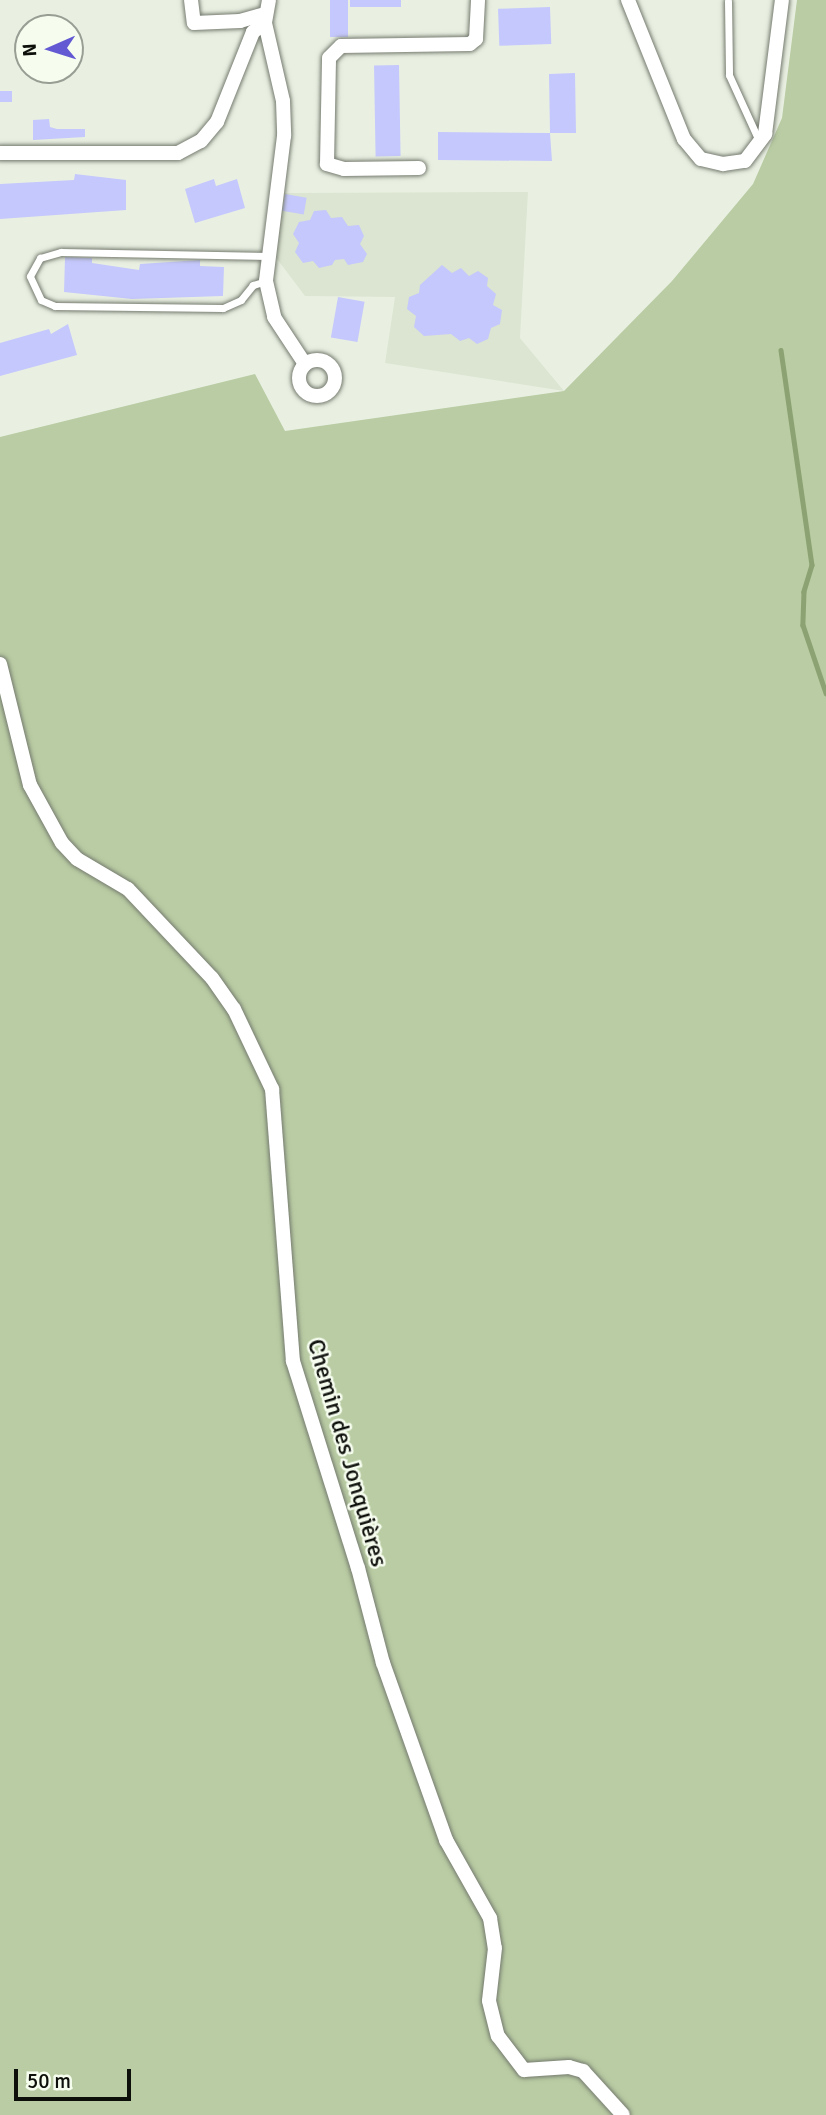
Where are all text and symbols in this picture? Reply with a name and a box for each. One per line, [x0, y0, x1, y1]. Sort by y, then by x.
north arrow [14, 14, 84, 84]
text: N [18, 43, 42, 57]
street label: Chemin des Jonquières [301, 1336, 393, 1570]
scale bar [18, 2056, 135, 2100]
text: 50 m [27, 2068, 71, 2094]

